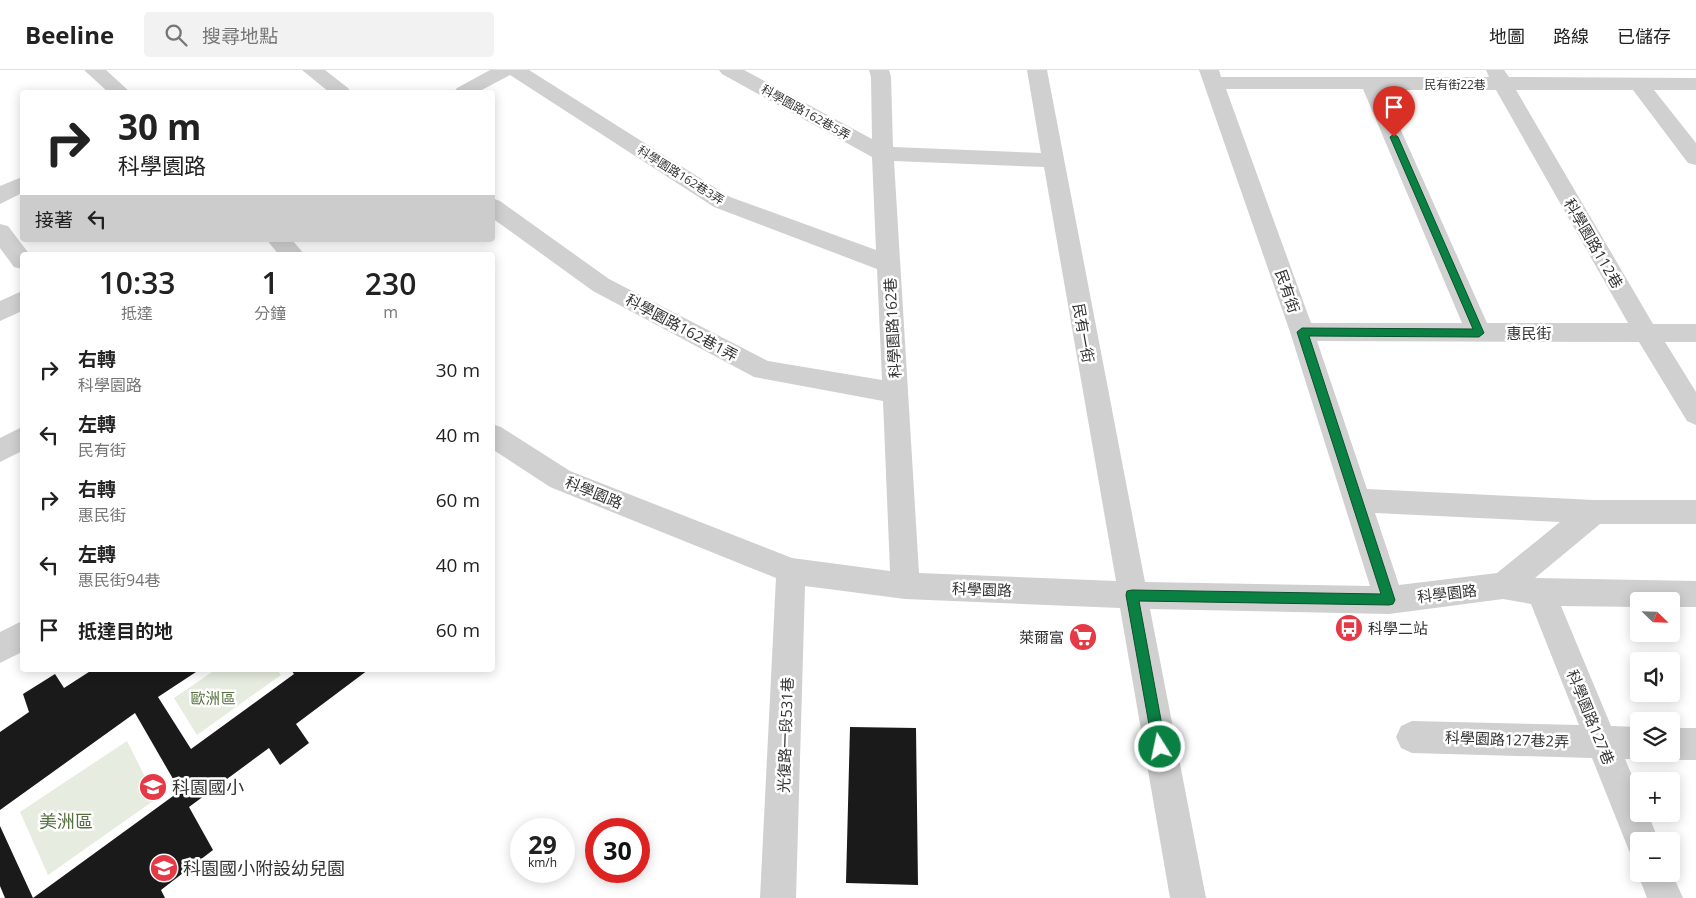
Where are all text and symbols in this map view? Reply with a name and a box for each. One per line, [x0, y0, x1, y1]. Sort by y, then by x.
search box [144, 12, 494, 57]
text: Beeline [25, 18, 114, 51]
icon: search [162, 21, 190, 49]
text: 搜尋地點 [202, 23, 278, 49]
text: 地圖 [1489, 24, 1525, 48]
text: 路線 [1553, 24, 1589, 48]
text: 已儲存 [1617, 24, 1671, 48]
street label: 民有街22巷 [1424, 76, 1486, 93]
street label: 科學園路162巷5弄 [758, 80, 854, 144]
pin [1373, 86, 1415, 137]
icon: arrive [1380, 93, 1408, 121]
text: 30 m [118, 103, 201, 150]
icon: right [35, 110, 100, 175]
street label: 科學園路162巷3弄 [634, 141, 728, 209]
text: 科學園路 [118, 150, 206, 180]
street label: 科學園路112巷 [1560, 194, 1628, 292]
icon: left [83, 205, 111, 233]
text: 接著 [35, 207, 73, 233]
text: 10:33 [99, 262, 176, 303]
text: 1 [262, 262, 279, 303]
text: 230 [365, 263, 416, 304]
street label: 民有街 [1271, 266, 1305, 316]
street label: 科學園路162巷 [879, 277, 905, 379]
street label: 科學園路162巷1弄 [622, 289, 742, 365]
text: m [383, 301, 398, 323]
text: 抵達 [121, 302, 153, 324]
text: 分鐘 [254, 302, 286, 324]
street label: 民有一街 [1069, 302, 1099, 364]
street label: 惠民街 [1506, 323, 1552, 343]
text: 右轉 [78, 346, 116, 372]
icon: right [35, 356, 63, 384]
text: 30 m [436, 357, 480, 383]
text: 科學園路 [78, 374, 142, 396]
text: 左轉 [78, 411, 116, 437]
icon: left [35, 421, 63, 449]
text: 40 m [436, 422, 480, 448]
text: 民有街 [78, 439, 126, 461]
street label: 科學園路 [562, 471, 626, 513]
text: 右轉 [78, 476, 116, 502]
icon: right [35, 486, 63, 514]
text: 60 m [436, 487, 480, 513]
text: 惠民街 [78, 504, 126, 526]
text: 左轉 [78, 541, 116, 567]
icon: left [35, 551, 63, 579]
text: 40 m [436, 552, 480, 578]
text: 惠民街94巷 [78, 569, 160, 591]
street label: 科學園路 [952, 578, 1012, 600]
street label: 科學園路 [1416, 579, 1478, 607]
north arrow [1630, 592, 1680, 642]
map controls [1630, 592, 1680, 882]
bus stop icon: 科學二站 [1334, 613, 1364, 643]
icon: arrive [35, 616, 63, 644]
text: 60 m [436, 617, 480, 643]
text: 抵達目的地 [78, 618, 173, 644]
place label: 科學二站 [1368, 618, 1428, 638]
supermarket icon: 萊爾富 [1068, 622, 1098, 652]
place label: 萊爾富 [1019, 627, 1064, 647]
button: sound [1630, 652, 1680, 702]
street label: 科學園路127巷 [1563, 667, 1619, 767]
street label: 光復路一段531巷 [773, 677, 797, 793]
park label: 歐洲區 [190, 688, 236, 708]
button: layers [1630, 712, 1680, 762]
position arrow [1133, 720, 1185, 772]
street label: 科學園路127巷2弄 [1445, 727, 1569, 751]
school or university icon: 科園國小 [138, 772, 168, 802]
button: + [1630, 772, 1680, 822]
place label: 科園國小 [172, 775, 244, 799]
park label: 美洲區 [39, 809, 93, 833]
speed limit sign: 30 [585, 818, 650, 883]
text: 29 [528, 827, 557, 861]
button: − [1630, 832, 1680, 882]
school or university icon: 科園國小附設幼兒園 [149, 853, 179, 883]
text: km/h [528, 854, 557, 871]
place label: 科園國小附設幼兒園 [183, 856, 345, 880]

